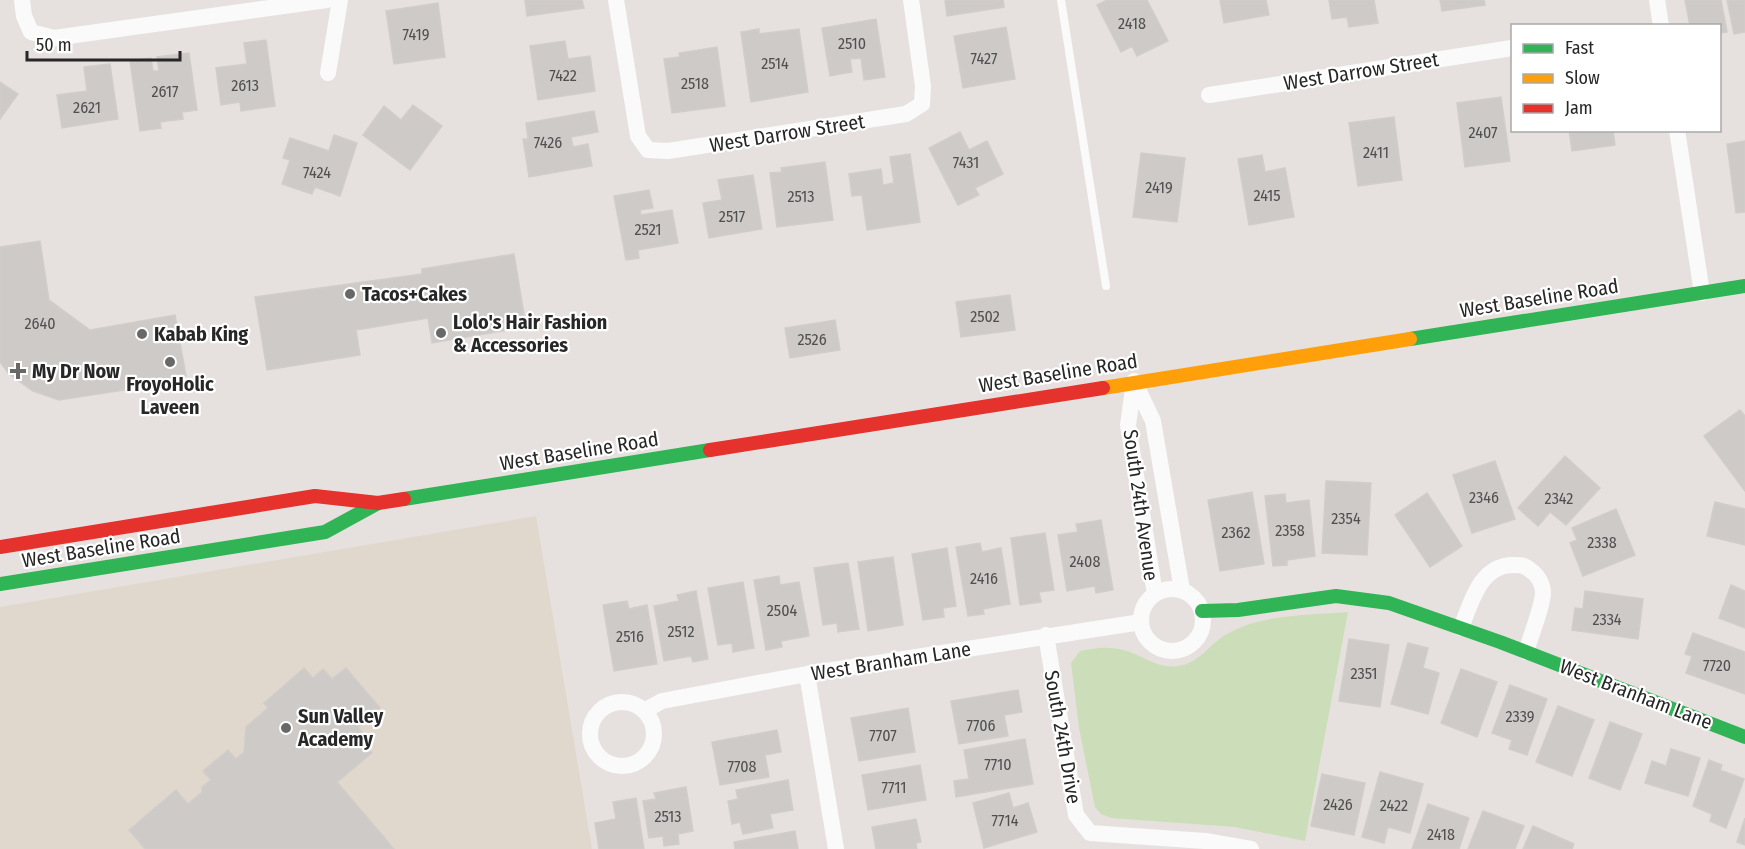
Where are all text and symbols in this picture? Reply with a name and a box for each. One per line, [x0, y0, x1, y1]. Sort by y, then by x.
house number: 2418 [1118, 14, 1146, 33]
scale bar [27, 24, 180, 62]
legend [1511, 24, 1721, 132]
house number: 7419 [403, 25, 430, 44]
text: 50 m [36, 34, 72, 56]
house number: 2510 [838, 34, 866, 53]
text: Fast [1565, 37, 1594, 59]
street label: West Darrow Street [1282, 47, 1441, 95]
house number: 7427 [971, 49, 998, 68]
house number: 2514 [761, 54, 789, 73]
house number: 7422 [549, 66, 577, 85]
text: Slow [1565, 67, 1600, 89]
house number: 2518 [681, 74, 709, 93]
house number: 2613 [231, 76, 259, 95]
house number: 2617 [152, 82, 179, 101]
text: Jam [1565, 97, 1593, 119]
house number: 2621 [73, 98, 101, 117]
street label: West Darrow Street [708, 109, 867, 157]
house number: 2407 [1468, 123, 1498, 142]
house number: 7426 [534, 133, 562, 152]
house number: 2411 [1363, 143, 1389, 162]
house number: 7431 [953, 153, 979, 172]
house number: 7424 [303, 163, 331, 182]
house number: 2419 [1145, 178, 1173, 197]
house number: 2415 [1253, 186, 1281, 205]
house number: 2513 [787, 187, 815, 206]
house number: 2517 [719, 207, 746, 226]
house number: 2521 [634, 220, 662, 239]
street label: West Baseline Road [1458, 274, 1620, 322]
place label: Tacos+Cakes [362, 282, 467, 306]
marker: Tacos+Cakes [343, 287, 357, 301]
house number: 2502 [970, 307, 1000, 326]
place label: Lolo's Hair Fashion & Accessories [453, 310, 607, 357]
house number: 2640 [24, 314, 56, 333]
place label: Kabab King [154, 322, 248, 346]
marker: Lolo's Hair Fashion & Accessories [434, 326, 448, 340]
marker: Kabab King [135, 327, 149, 341]
house number: 2526 [797, 330, 827, 349]
street label: West Baseline Road [977, 349, 1139, 397]
marker: FroyoHolic Laveen [163, 355, 177, 369]
place label: My Dr Now [32, 359, 120, 383]
marker: My Dr Now [9, 362, 27, 380]
place label: FroyoHolic Laveen [126, 372, 214, 419]
street label: West Baseline Road [498, 427, 660, 475]
street label: South 24th Avenue [1118, 428, 1164, 582]
house number: 2346 [1469, 488, 1499, 507]
house number: 2342 [1545, 489, 1573, 508]
house number: 2354 [1331, 509, 1361, 528]
house number: 2358 [1275, 521, 1305, 540]
house number: 2362 [1221, 523, 1251, 542]
street label: West Baseline Road [20, 524, 182, 572]
house number: 2338 [1587, 533, 1617, 552]
house number: 2408 [1070, 552, 1100, 571]
house number: 2416 [970, 569, 998, 588]
house number: 2504 [767, 601, 797, 620]
house number: 2334 [1592, 610, 1622, 629]
house number: 2512 [668, 622, 694, 641]
house number: 2516 [616, 627, 644, 646]
street label: West Branham Lane [809, 637, 973, 685]
street label: West Branham Lane [1556, 654, 1716, 734]
house number: 7720 [1703, 656, 1731, 675]
house number: 2351 [1350, 664, 1378, 683]
street label: South 24th Drive [1039, 668, 1087, 806]
place label: Sun Valley Academy [297, 704, 384, 751]
house number: 2339 [1505, 707, 1535, 726]
house number: 7706 [966, 716, 996, 735]
marker: Sun Valley Academy [279, 721, 293, 735]
house number: 7707 [869, 726, 897, 745]
house number: 7710 [984, 755, 1012, 774]
house number: 7708 [727, 757, 757, 776]
house number: 7711 [881, 778, 907, 797]
house number: 2426 [1323, 795, 1353, 814]
house number: 2422 [1380, 796, 1408, 815]
house number: 2513 [654, 807, 682, 826]
house number: 7714 [992, 811, 1019, 830]
house number: 2418 [1427, 825, 1455, 844]

